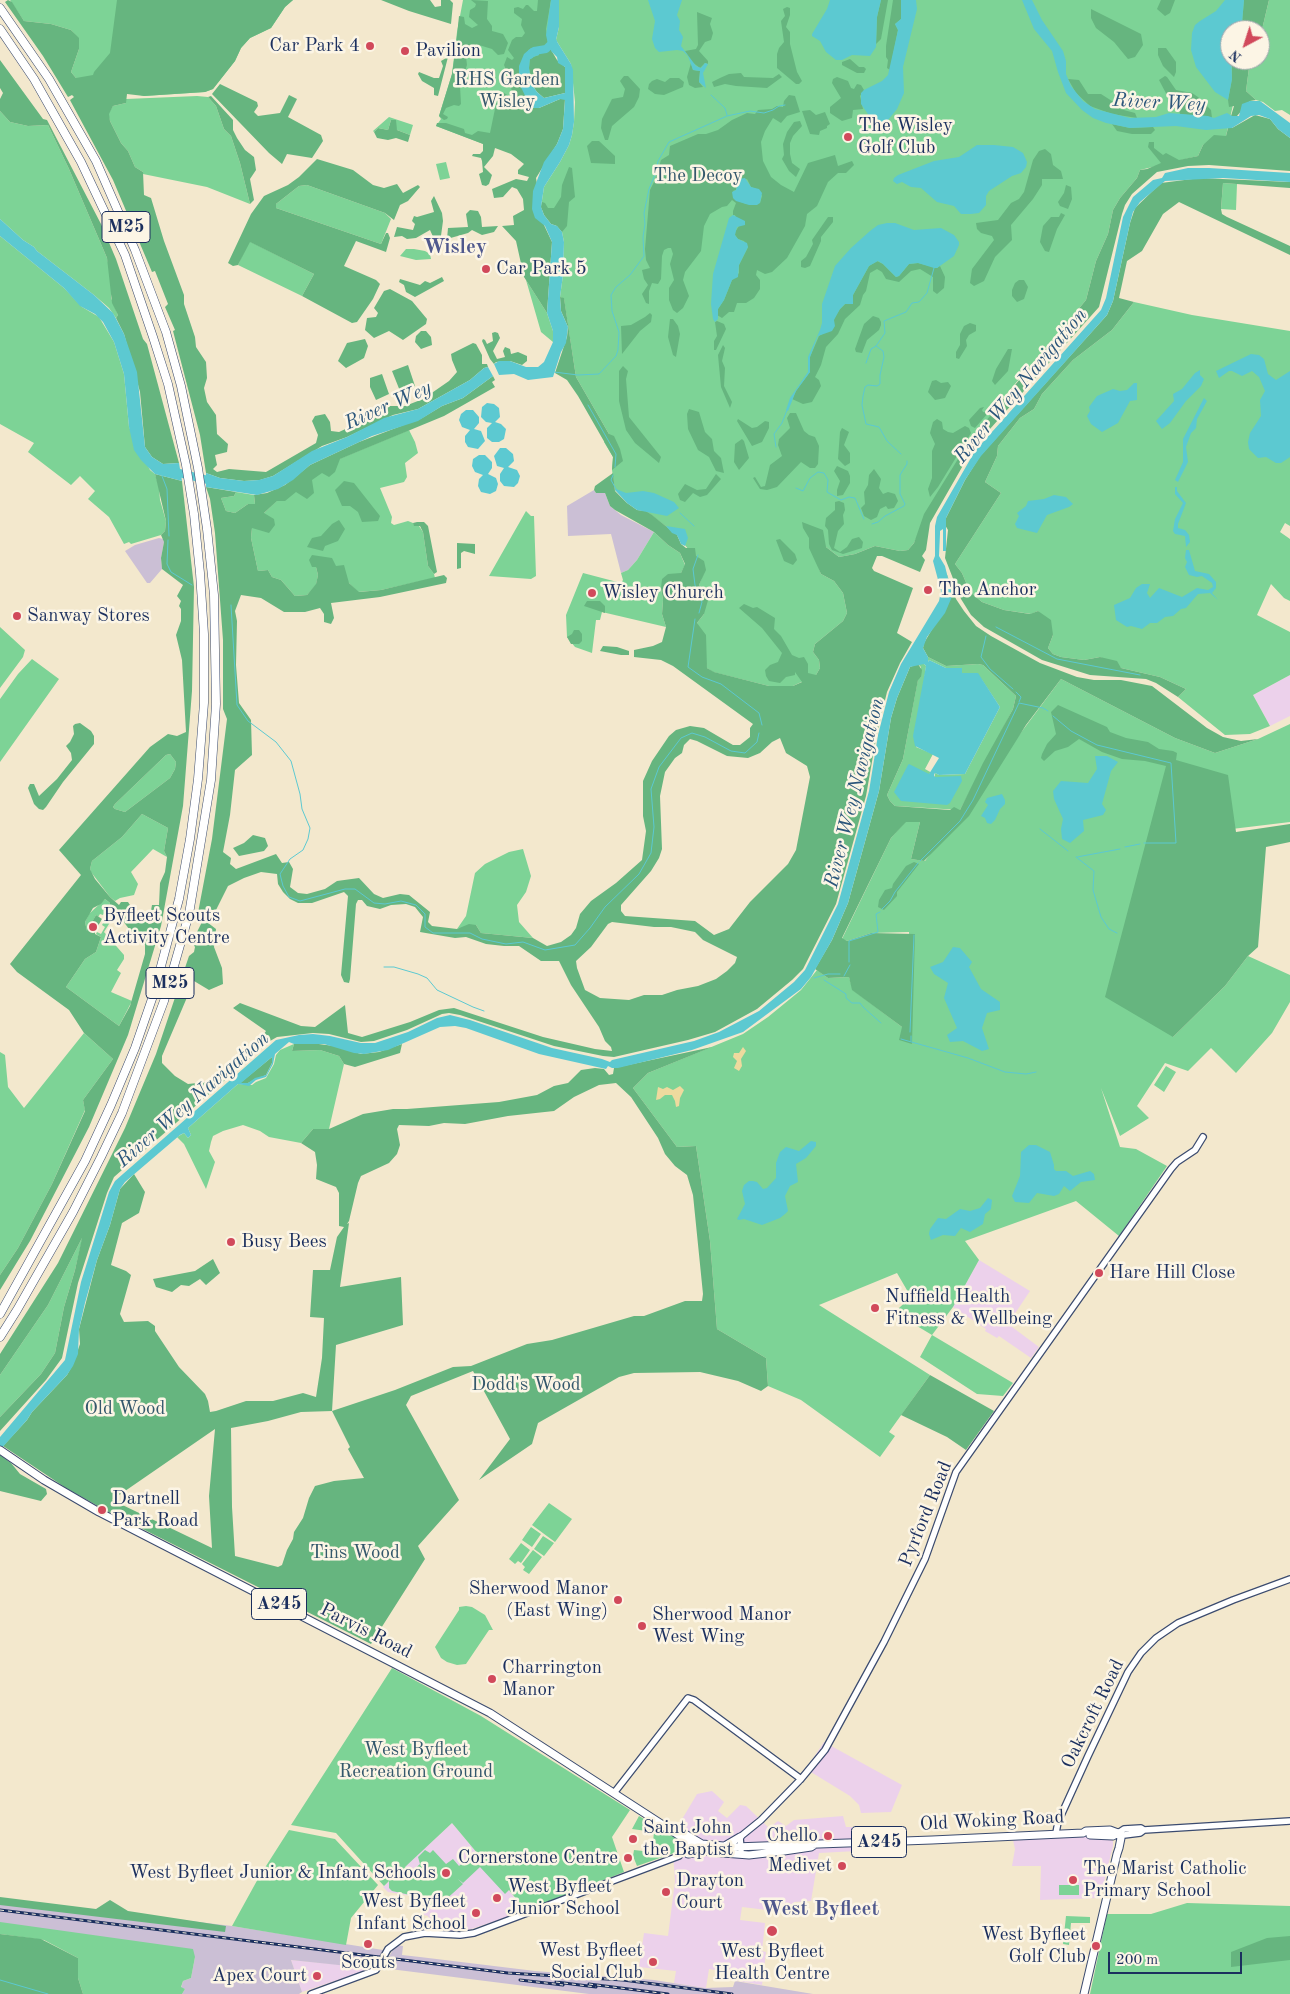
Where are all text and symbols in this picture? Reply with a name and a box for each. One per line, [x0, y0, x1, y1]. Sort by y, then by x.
north arrow [1220, 20, 1270, 70]
place label: Car Park 4 [269, 35, 360, 57]
marker: Car Park 4 [364, 40, 376, 52]
place label: Pavilion [415, 40, 481, 62]
marker: Pavilion [399, 45, 411, 57]
text: N [1227, 47, 1245, 65]
park label: RHS Garden Wisley [454, 69, 560, 113]
water label: River Wey [1112, 89, 1206, 117]
place label: The Wisley Golf Club [858, 115, 953, 159]
marker: The Wisley Golf Club [842, 131, 854, 143]
park label: The Decoy [653, 165, 743, 187]
road number: M25 [102, 212, 150, 242]
district label: Wisley [423, 234, 487, 260]
place label: Car Park 5 [496, 258, 587, 280]
marker: Car Park 5 [480, 263, 492, 275]
water label: River Wey Navigation [949, 304, 1093, 468]
water label: River Wey [341, 376, 435, 436]
place label: The Anchor [938, 579, 1037, 601]
place label: Wisley Church [602, 582, 724, 604]
marker: The Anchor [922, 584, 934, 596]
marker: Wisley Church [586, 587, 598, 599]
place label: Sanway Stores [27, 605, 150, 627]
marker: Sanway Stores [11, 610, 23, 622]
water label: River Wey Navigation [820, 696, 890, 890]
place label: Byfleet Scouts Activity Centre [103, 905, 230, 949]
marker: Byfleet Scouts Activity Centre [87, 921, 99, 933]
road number: M25 [146, 968, 194, 998]
water label: River Wey Navigation [112, 1027, 274, 1173]
place label: Busy Bees [241, 1231, 327, 1253]
marker: Busy Bees [225, 1236, 237, 1248]
place label: Hare Hill Close [1109, 1262, 1235, 1284]
marker: Hare Hill Close [1093, 1267, 1105, 1279]
place label: Nuffield Health Fitness & Wellbeing [885, 1286, 1052, 1330]
marker: Nuffield Health Fitness & Wellbeing [869, 1302, 881, 1314]
park label: Dodd's Wood [471, 1374, 581, 1396]
park label: Old Wood [85, 1398, 165, 1420]
street label: Pyrford Road [894, 1458, 958, 1570]
place label: Dartnell Park Road [112, 1488, 199, 1532]
marker: Dartnell Park Road [96, 1504, 108, 1516]
park label: Tins Wood [310, 1542, 400, 1564]
place label: Sherwood Manor (East Wing) [469, 1578, 608, 1622]
road number: A245 [252, 1588, 306, 1620]
marker: Sherwood Manor (East Wing) [612, 1594, 624, 1606]
street label: Parvis Road [316, 1598, 416, 1664]
place label: Sherwood Manor West Wing [652, 1604, 791, 1648]
marker: Sherwood Manor West Wing [636, 1620, 648, 1632]
street label: Oakcroft Road [1057, 1656, 1129, 1772]
place label: Charrington Manor [502, 1657, 602, 1701]
marker: Charrington Manor [486, 1673, 498, 1685]
park label: West Byfleet Recreation Ground [339, 1739, 493, 1783]
street label: Old Woking Road [919, 1806, 1065, 1836]
place label: Saint John the Baptist [643, 1817, 733, 1861]
place label: Chello [767, 1825, 818, 1847]
road number: A245 [852, 1826, 906, 1858]
marker: Chello [822, 1830, 834, 1842]
marker: Saint John the Baptist [627, 1833, 639, 1845]
place label: Cornerstone Centre [458, 1847, 618, 1869]
marker: Cornerstone Centre [622, 1852, 634, 1864]
place label: Medivet [768, 1855, 832, 1877]
place label: The Marist Catholic Primary School [1083, 1858, 1246, 1902]
marker: Medivet [836, 1860, 848, 1872]
place label: West Byfleet Junior & Infant Schools [129, 1862, 436, 1884]
marker: West Byfleet Junior & Infant Schools [440, 1867, 452, 1879]
place label: Drayton Court [676, 1870, 744, 1914]
marker: The Marist Catholic Primary School [1067, 1874, 1079, 1886]
place label: West Byfleet Junior School [507, 1876, 620, 1920]
marker: Drayton Court [660, 1886, 672, 1898]
place label: West Byfleet Infant School [356, 1891, 466, 1935]
marker: West Byfleet Junior School [491, 1892, 503, 1904]
district label: West Byfleet [761, 1896, 879, 1922]
marker: West Byfleet Infant School [470, 1907, 482, 1919]
marker: West Byfleet Health Centre [765, 1924, 779, 1938]
place label: West Byfleet Golf Club [981, 1924, 1086, 1968]
marker: Scouts [362, 1938, 374, 1950]
place label: West Byfleet Social Club [538, 1940, 643, 1984]
marker: West Byfleet Golf Club [1090, 1940, 1102, 1952]
place label: West Byfleet Health Centre [714, 1941, 830, 1985]
scale bar [1110, 1942, 1244, 1974]
place label: Scouts [341, 1952, 395, 1974]
text: 200 m [1116, 1953, 1158, 1968]
marker: West Byfleet Social Club [647, 1956, 659, 1968]
place label: Apex Court [212, 1965, 307, 1987]
marker: Apex Court [311, 1970, 323, 1982]

